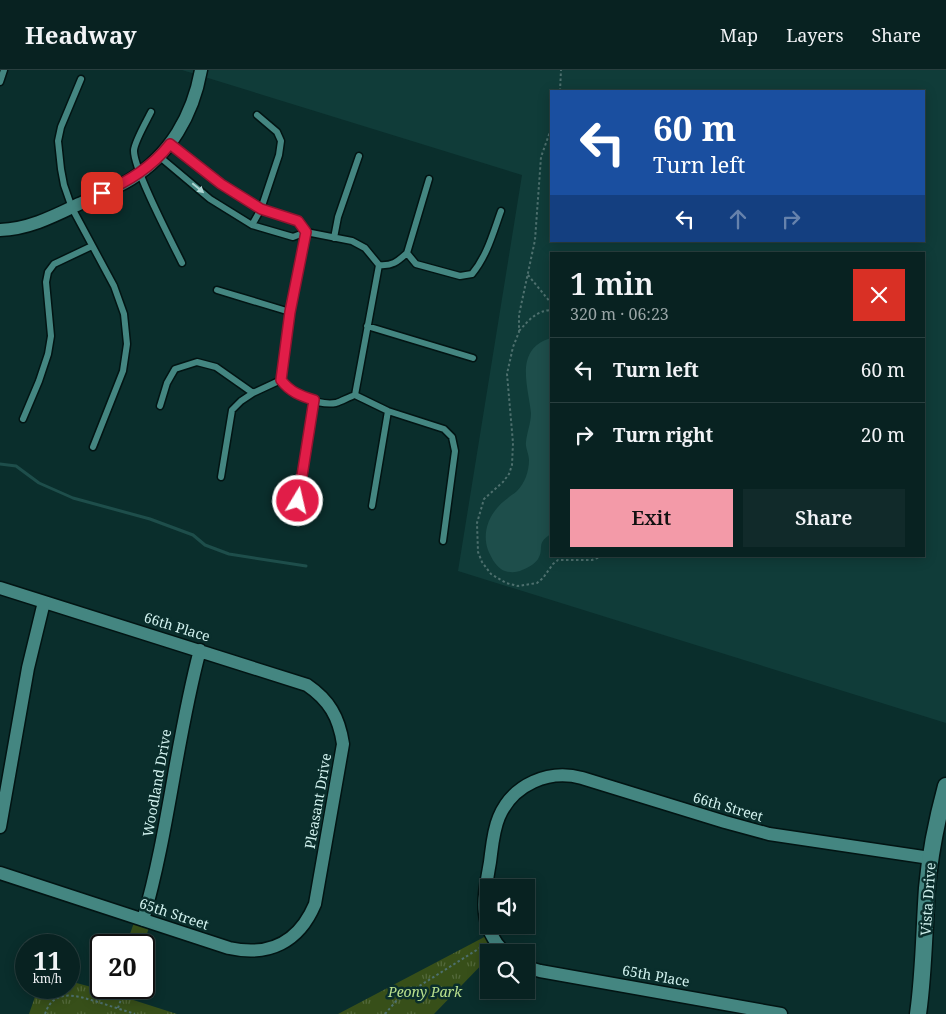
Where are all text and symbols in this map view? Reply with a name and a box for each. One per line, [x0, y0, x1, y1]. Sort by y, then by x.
text: Headway [25, 18, 137, 51]
text: Map [720, 23, 758, 47]
text: Layers [786, 23, 844, 47]
text: Share [872, 23, 921, 47]
text: 60 m [653, 104, 736, 151]
icon: left [570, 110, 635, 175]
text: Turn left [653, 149, 745, 179]
pin [81, 172, 123, 214]
icon: arrive [88, 179, 116, 207]
one-way arrow [191, 183, 204, 194]
icon: left [671, 205, 699, 233]
icon: ahead [724, 205, 752, 233]
icon: right [777, 205, 805, 233]
text: 1 min [570, 263, 654, 304]
button: close [853, 269, 905, 321]
text: 320 m · 06:23 [570, 303, 669, 325]
icon: left [570, 356, 598, 384]
text: Turn left [613, 357, 699, 383]
text: 60 m [861, 357, 905, 383]
icon: right [570, 421, 598, 449]
text: Turn right [613, 422, 713, 448]
text: 20 m [861, 422, 905, 448]
position arrow [271, 474, 323, 526]
button: Exit [570, 489, 733, 547]
button: Share [743, 489, 905, 547]
street label: 66th Place [142, 607, 213, 646]
street label: Woodland Drive [138, 728, 175, 838]
street label: Pleasant Drive [300, 752, 335, 850]
street label: 66th Street [691, 787, 766, 826]
street label: Vista Drive [915, 862, 940, 936]
map controls [480, 879, 535, 999]
button: sound [480, 879, 535, 934]
street label: 65th Street [137, 893, 211, 934]
speed limit sign: 20 [90, 934, 155, 999]
text: 11 [33, 943, 62, 977]
button: search [480, 944, 535, 999]
street label: 65th Place [621, 960, 691, 991]
text: km/h [33, 970, 62, 987]
park label: Peony Park [387, 982, 463, 1001]

